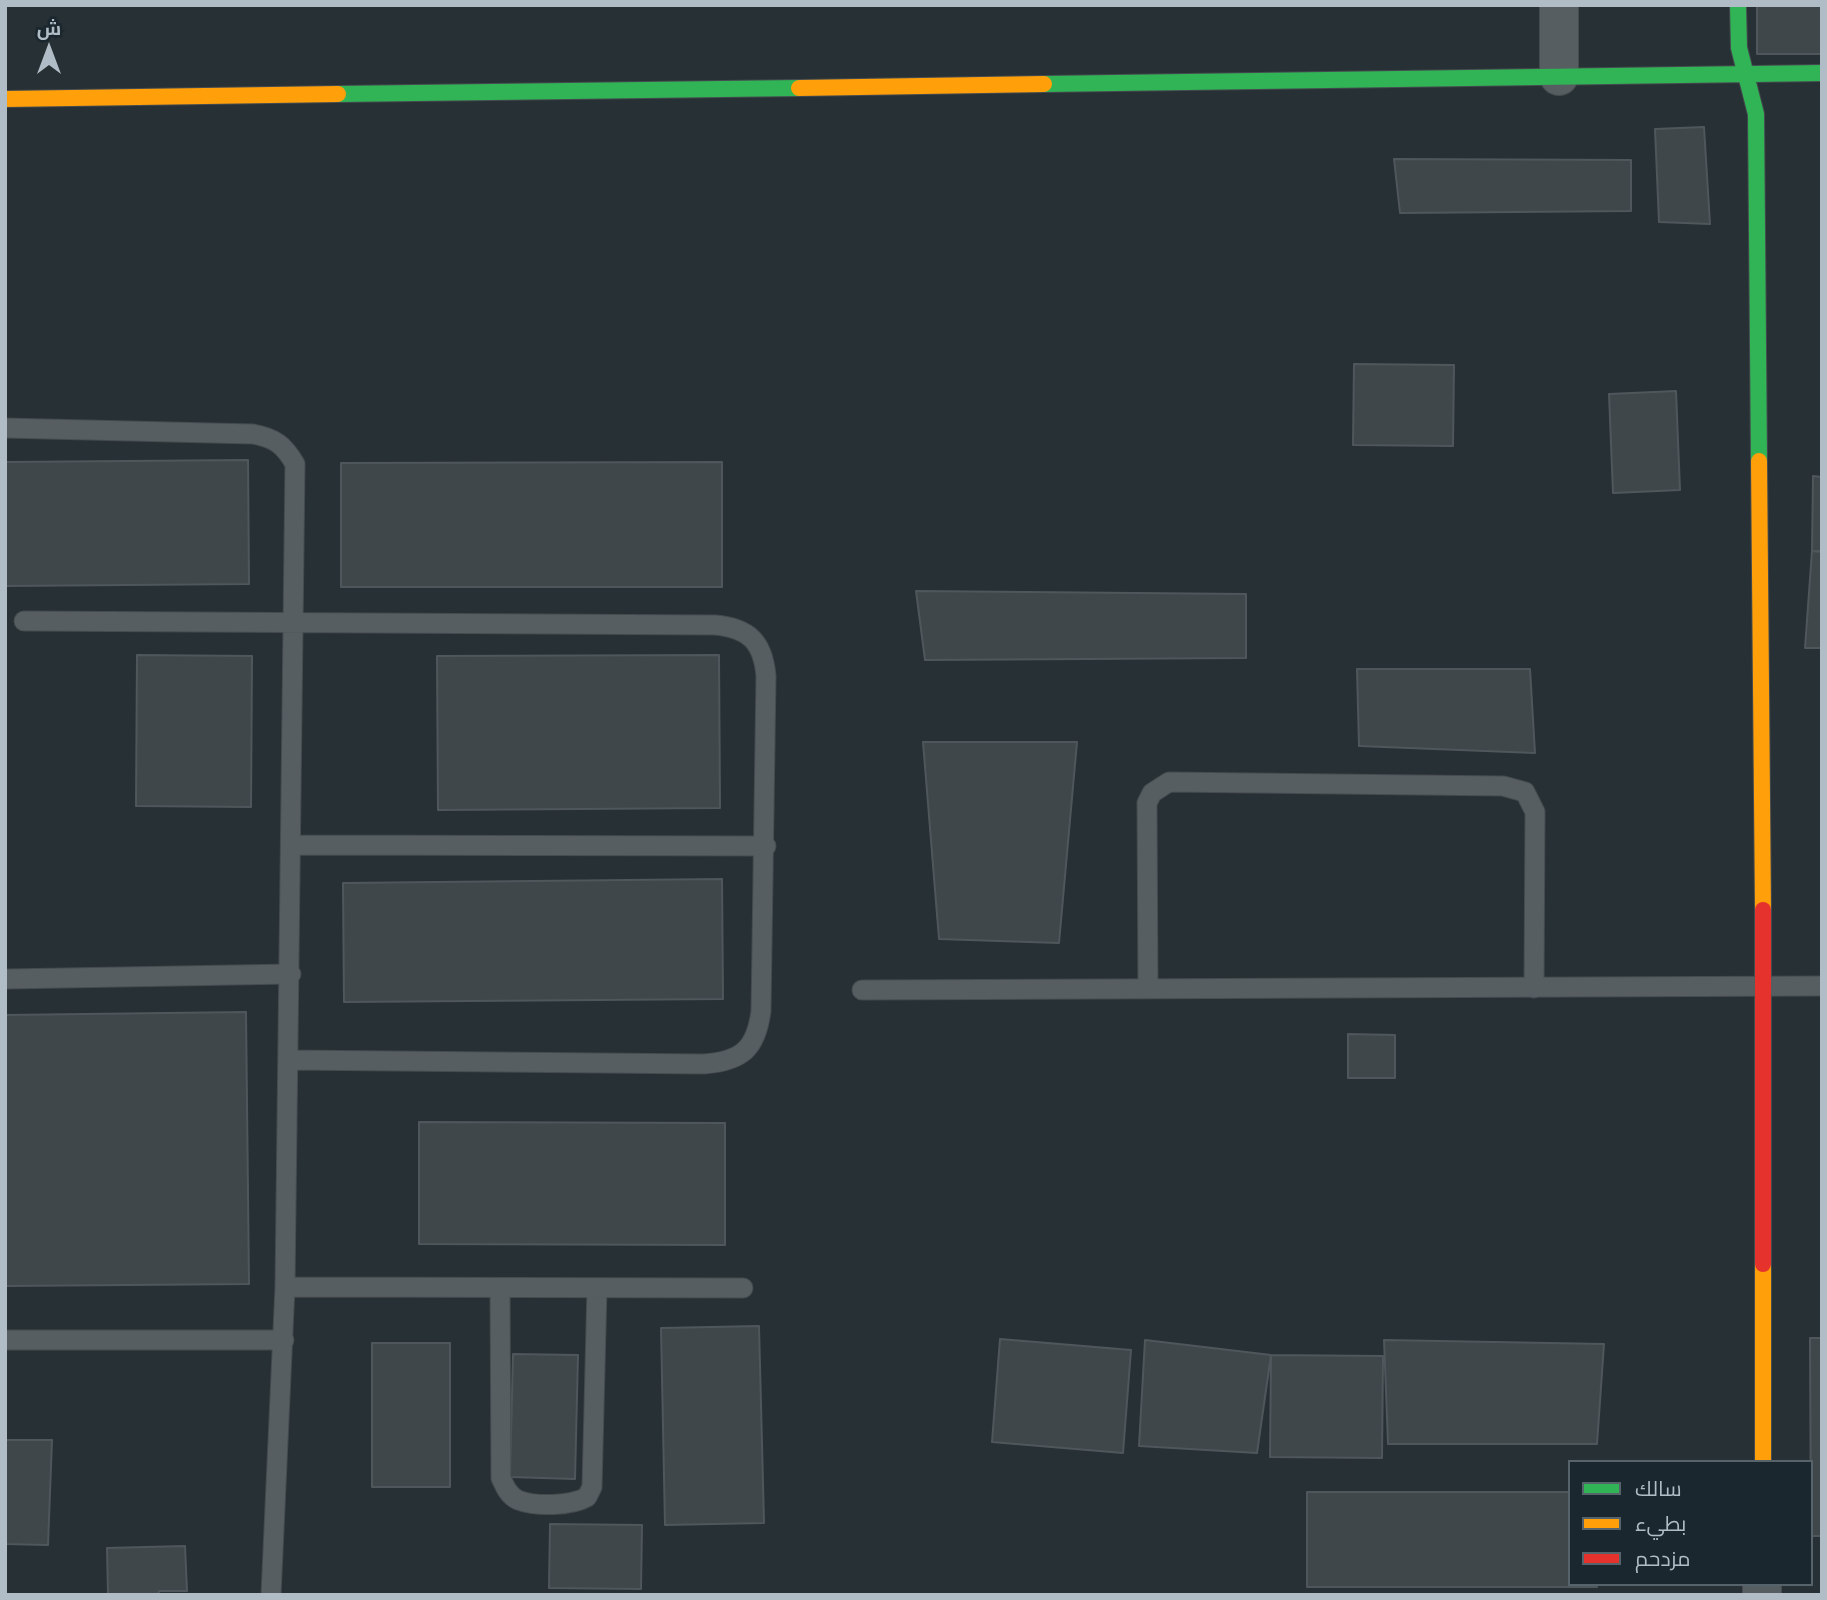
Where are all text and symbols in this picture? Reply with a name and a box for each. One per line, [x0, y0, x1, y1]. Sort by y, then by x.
north arrow [14, 14, 84, 84]
text: ش [37, 17, 61, 39]
legend [1568, 1460, 1813, 1586]
text: سالك [1635, 1476, 1682, 1501]
text: بطيء [1635, 1511, 1686, 1536]
text: مزدحم [1635, 1546, 1690, 1571]

